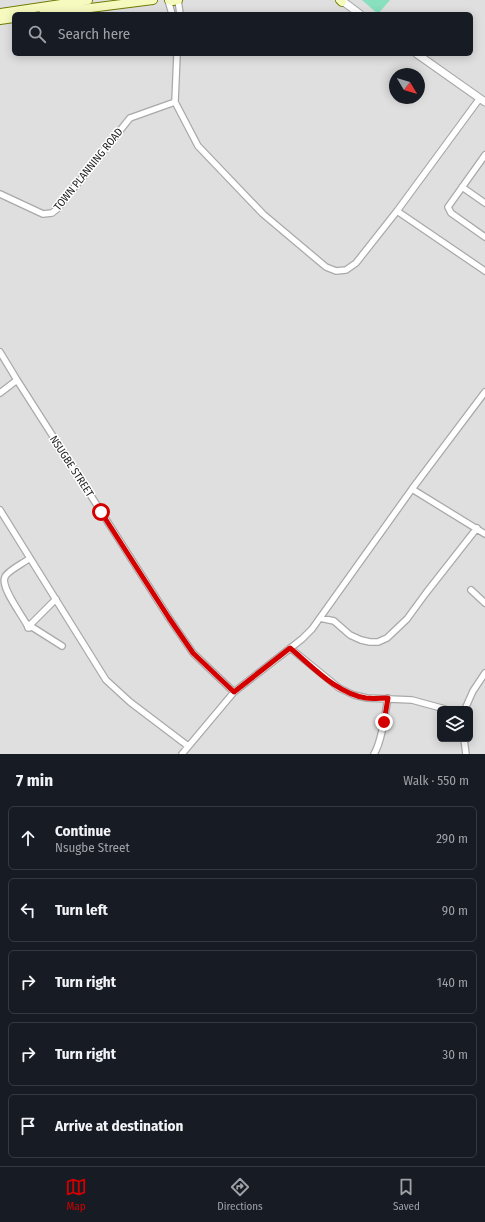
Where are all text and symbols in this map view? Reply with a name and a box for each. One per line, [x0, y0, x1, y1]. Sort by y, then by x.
search box [12, 12, 473, 56]
icon: search [26, 23, 48, 45]
text: Search here [58, 25, 130, 43]
north arrow [389, 68, 425, 104]
street label: TOWN PLANNING ROAD [51, 126, 126, 213]
street label: NSUGBE STREET [47, 433, 97, 500]
route start [92, 503, 110, 521]
map controls [437, 706, 473, 742]
button: layers [437, 706, 473, 742]
route end [375, 713, 393, 731]
text: 7 min [16, 770, 53, 791]
text: Walk · 550 m [403, 773, 469, 788]
text: Continue [55, 822, 111, 840]
icon: ahead [17, 827, 39, 849]
text: 290 m [436, 831, 468, 846]
text: Nsugbe Street [55, 840, 130, 855]
icon: left [17, 899, 39, 921]
text: Turn left [55, 901, 108, 919]
text: 90 m [442, 903, 468, 918]
icon: right [17, 971, 39, 993]
text: Turn right [55, 973, 116, 991]
text: 140 m [437, 975, 468, 990]
icon: right [17, 1043, 39, 1065]
text: Turn right [55, 1045, 116, 1063]
text: 30 m [442, 1047, 468, 1062]
icon: arrive [17, 1115, 39, 1137]
text: Arrive at destination [55, 1117, 183, 1135]
tab: Map [65, 1176, 87, 1213]
tab: Directions [217, 1176, 263, 1213]
tab: Saved [393, 1176, 420, 1213]

